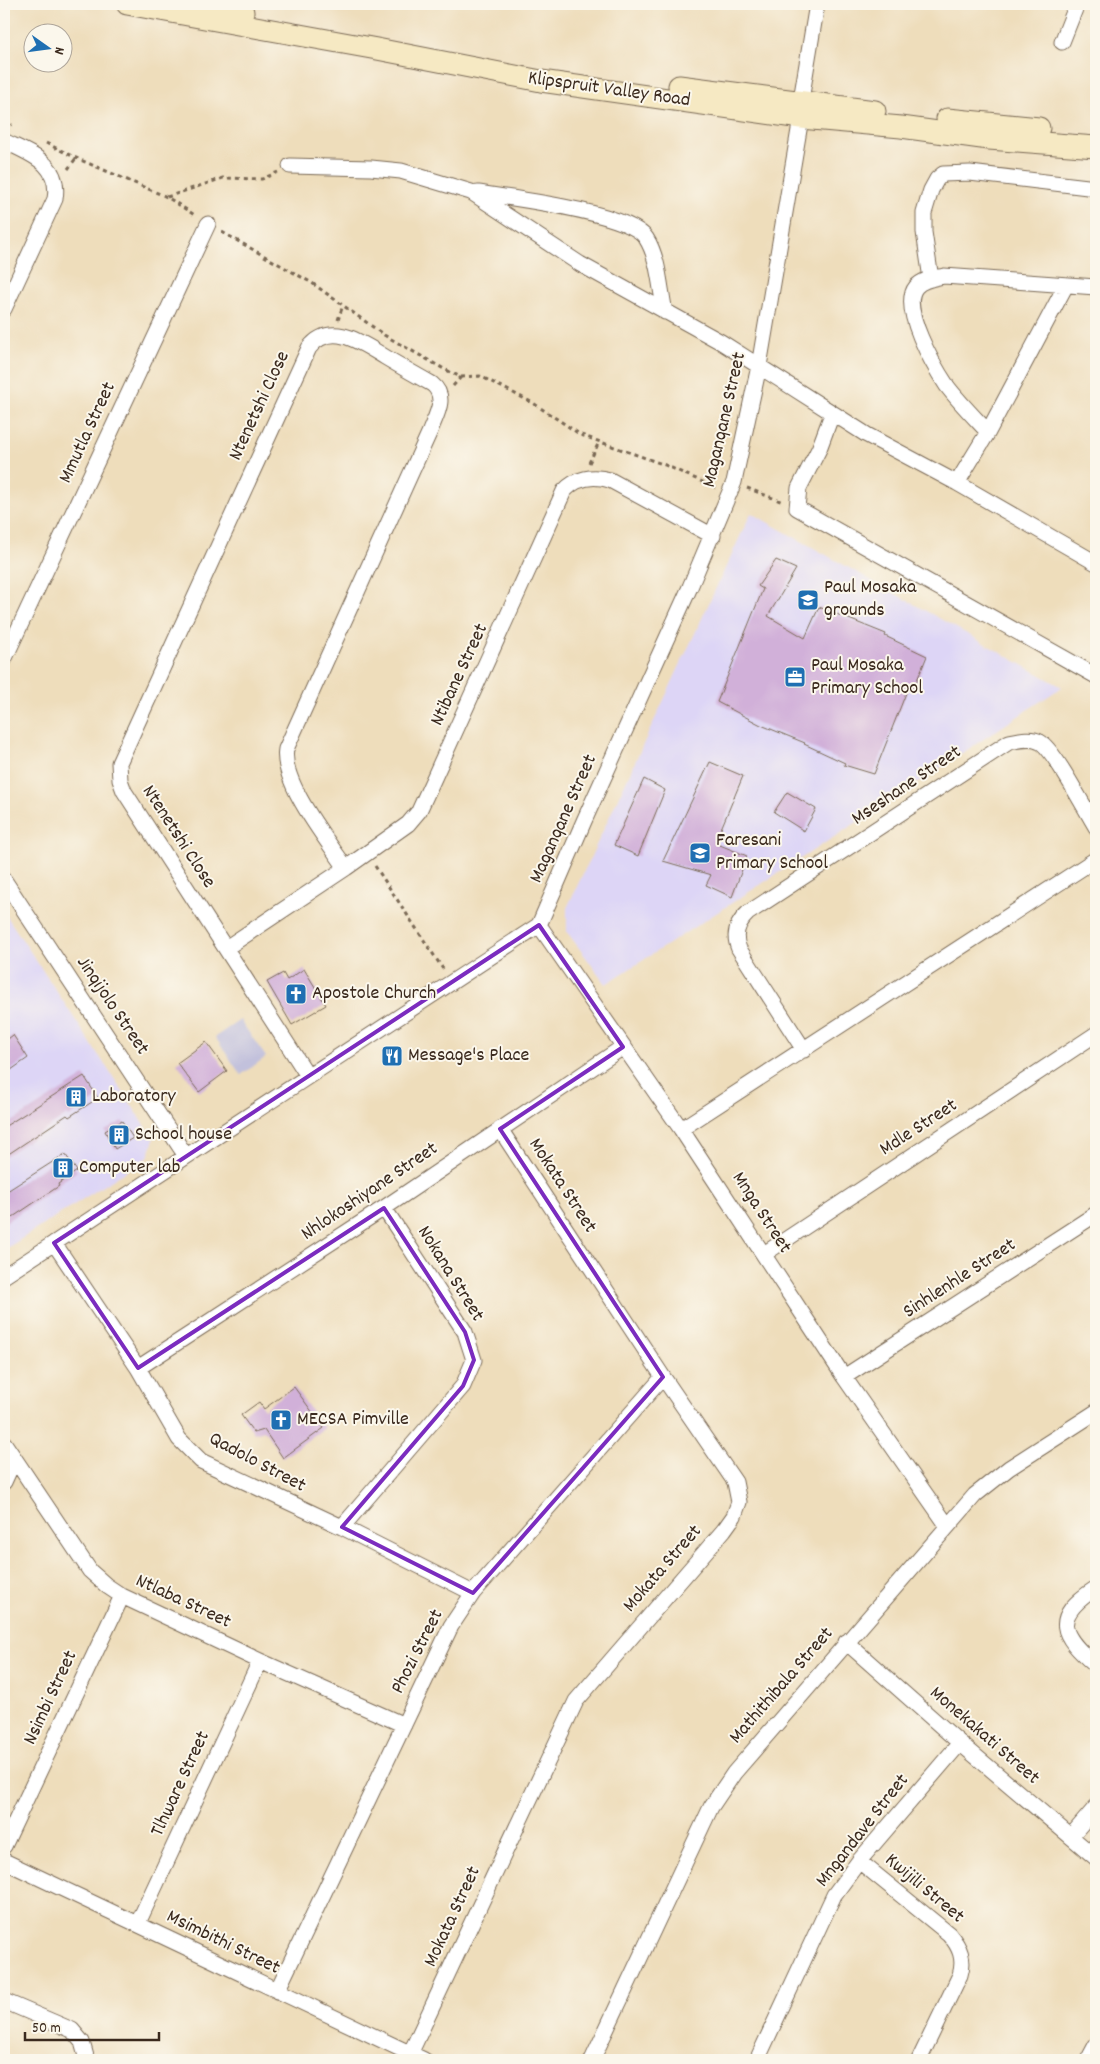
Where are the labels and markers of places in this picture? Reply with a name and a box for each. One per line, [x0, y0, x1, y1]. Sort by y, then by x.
place label: Paul Mosaka grounds [824, 574, 917, 625]
school or university icon: Paul Mosaka grounds [796, 588, 820, 612]
place label: Paul Mosaka Primary School [811, 652, 923, 703]
office icon: Paul Mosaka Primary School [783, 665, 807, 689]
place label: Faresani Primary School [716, 827, 828, 878]
school or university icon: Faresani Primary School [688, 841, 712, 865]
place label: Apostole Church [312, 980, 436, 1008]
church icon: Apostole Church [284, 982, 308, 1006]
place label: Message's Place [408, 1042, 529, 1070]
restaurant icon: Message's Place [380, 1044, 404, 1068]
place label: Laboratory [92, 1083, 177, 1111]
building icon: Laboratory [64, 1085, 88, 1109]
place label: School house [135, 1121, 232, 1149]
building icon: School house [107, 1123, 131, 1147]
place label: Computer lab [79, 1154, 180, 1182]
building icon: Computer lab [51, 1156, 75, 1180]
place label: MECSA Pimville [297, 1406, 409, 1434]
church icon: MECSA Pimville [269, 1408, 293, 1432]

